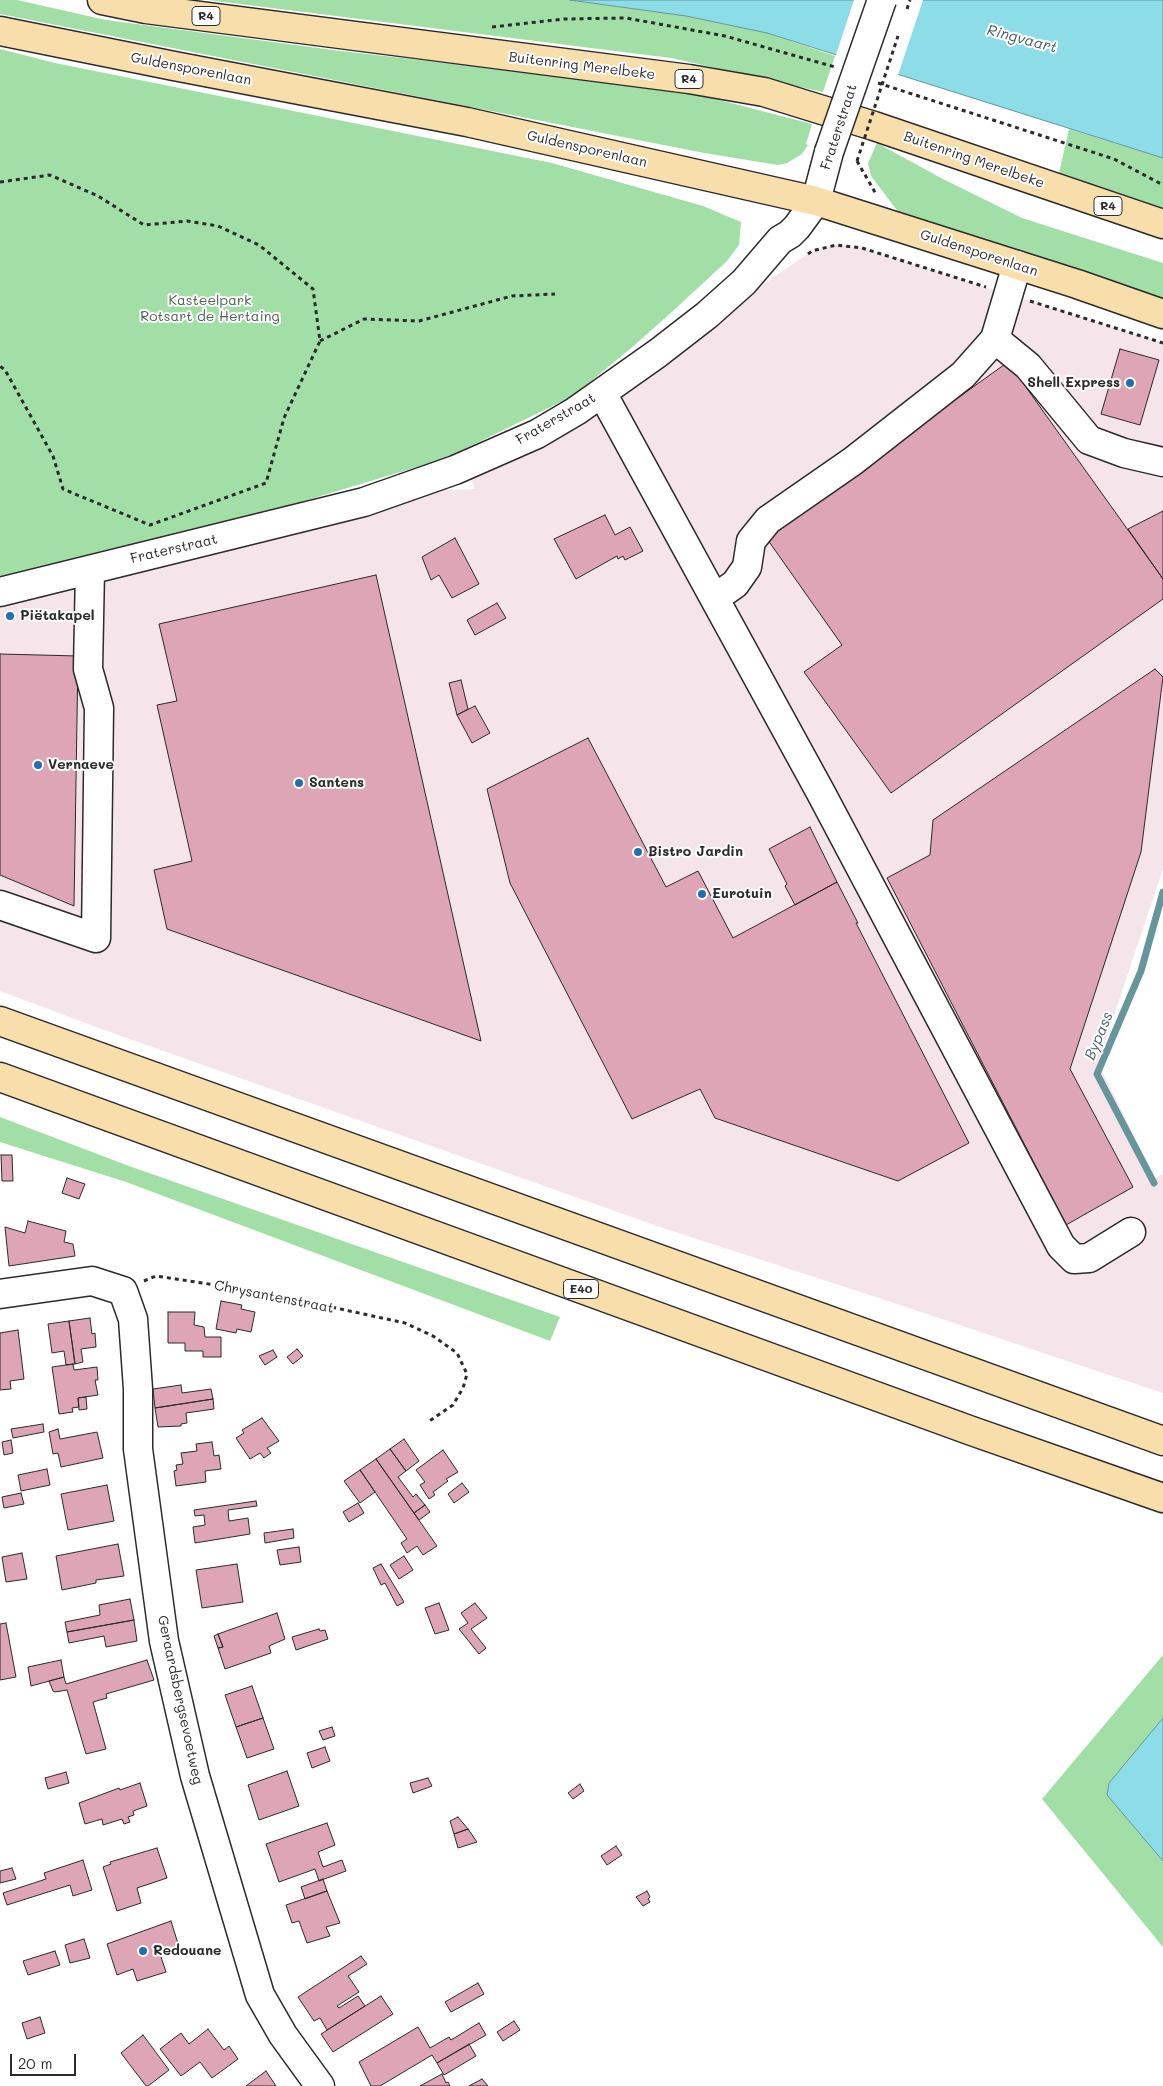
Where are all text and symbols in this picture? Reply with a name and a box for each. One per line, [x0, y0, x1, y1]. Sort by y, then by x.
road number: R4 [192, 7, 220, 26]
water label: Ringvaart [985, 21, 1059, 57]
street label: Guldensporenlaan [129, 49, 253, 89]
street label: Buitenring Merelbeke [508, 49, 656, 83]
road number: R4 [675, 70, 703, 88]
street label: Fraterstraat [817, 82, 861, 172]
street label: Guldensporenlaan [525, 127, 649, 171]
street label: Buitenring Merelbeke [901, 128, 1047, 192]
road number: R4 [1094, 197, 1122, 216]
street label: Guldensporenlaan [918, 226, 1040, 280]
park label: Kasteelpark Rotsart de Hertaing [140, 293, 280, 326]
place label: Shell Express [1027, 375, 1120, 391]
marker: Shell Express [1124, 377, 1136, 389]
street label: Fraterstraat [513, 389, 599, 449]
street label: Fraterstraat [129, 531, 219, 567]
place label: Piëtakapel [20, 608, 95, 624]
marker: Piëtakapel [4, 610, 16, 622]
place label: Vernaeve [48, 757, 114, 773]
marker: Vernaeve [32, 759, 44, 771]
place label: Santens [309, 775, 364, 791]
marker: Santens [293, 777, 305, 789]
place label: Bistro Jardin [648, 844, 743, 860]
marker: Bistro Jardin [632, 846, 644, 858]
place label: Eurotuin [712, 886, 772, 902]
marker: Eurotuin [696, 888, 708, 900]
water label: Bypass [1081, 1009, 1117, 1063]
street label: Chrysantenstraat [213, 1277, 335, 1317]
road number: E40 [564, 1280, 598, 1298]
street label: Geraardsbergsevoetweg [154, 1614, 206, 1786]
place label: Redouane [153, 1943, 221, 1959]
marker: Redouane [137, 1945, 149, 1957]
scale bar [12, 2044, 79, 2076]
text: 20 m [18, 2053, 52, 2073]

